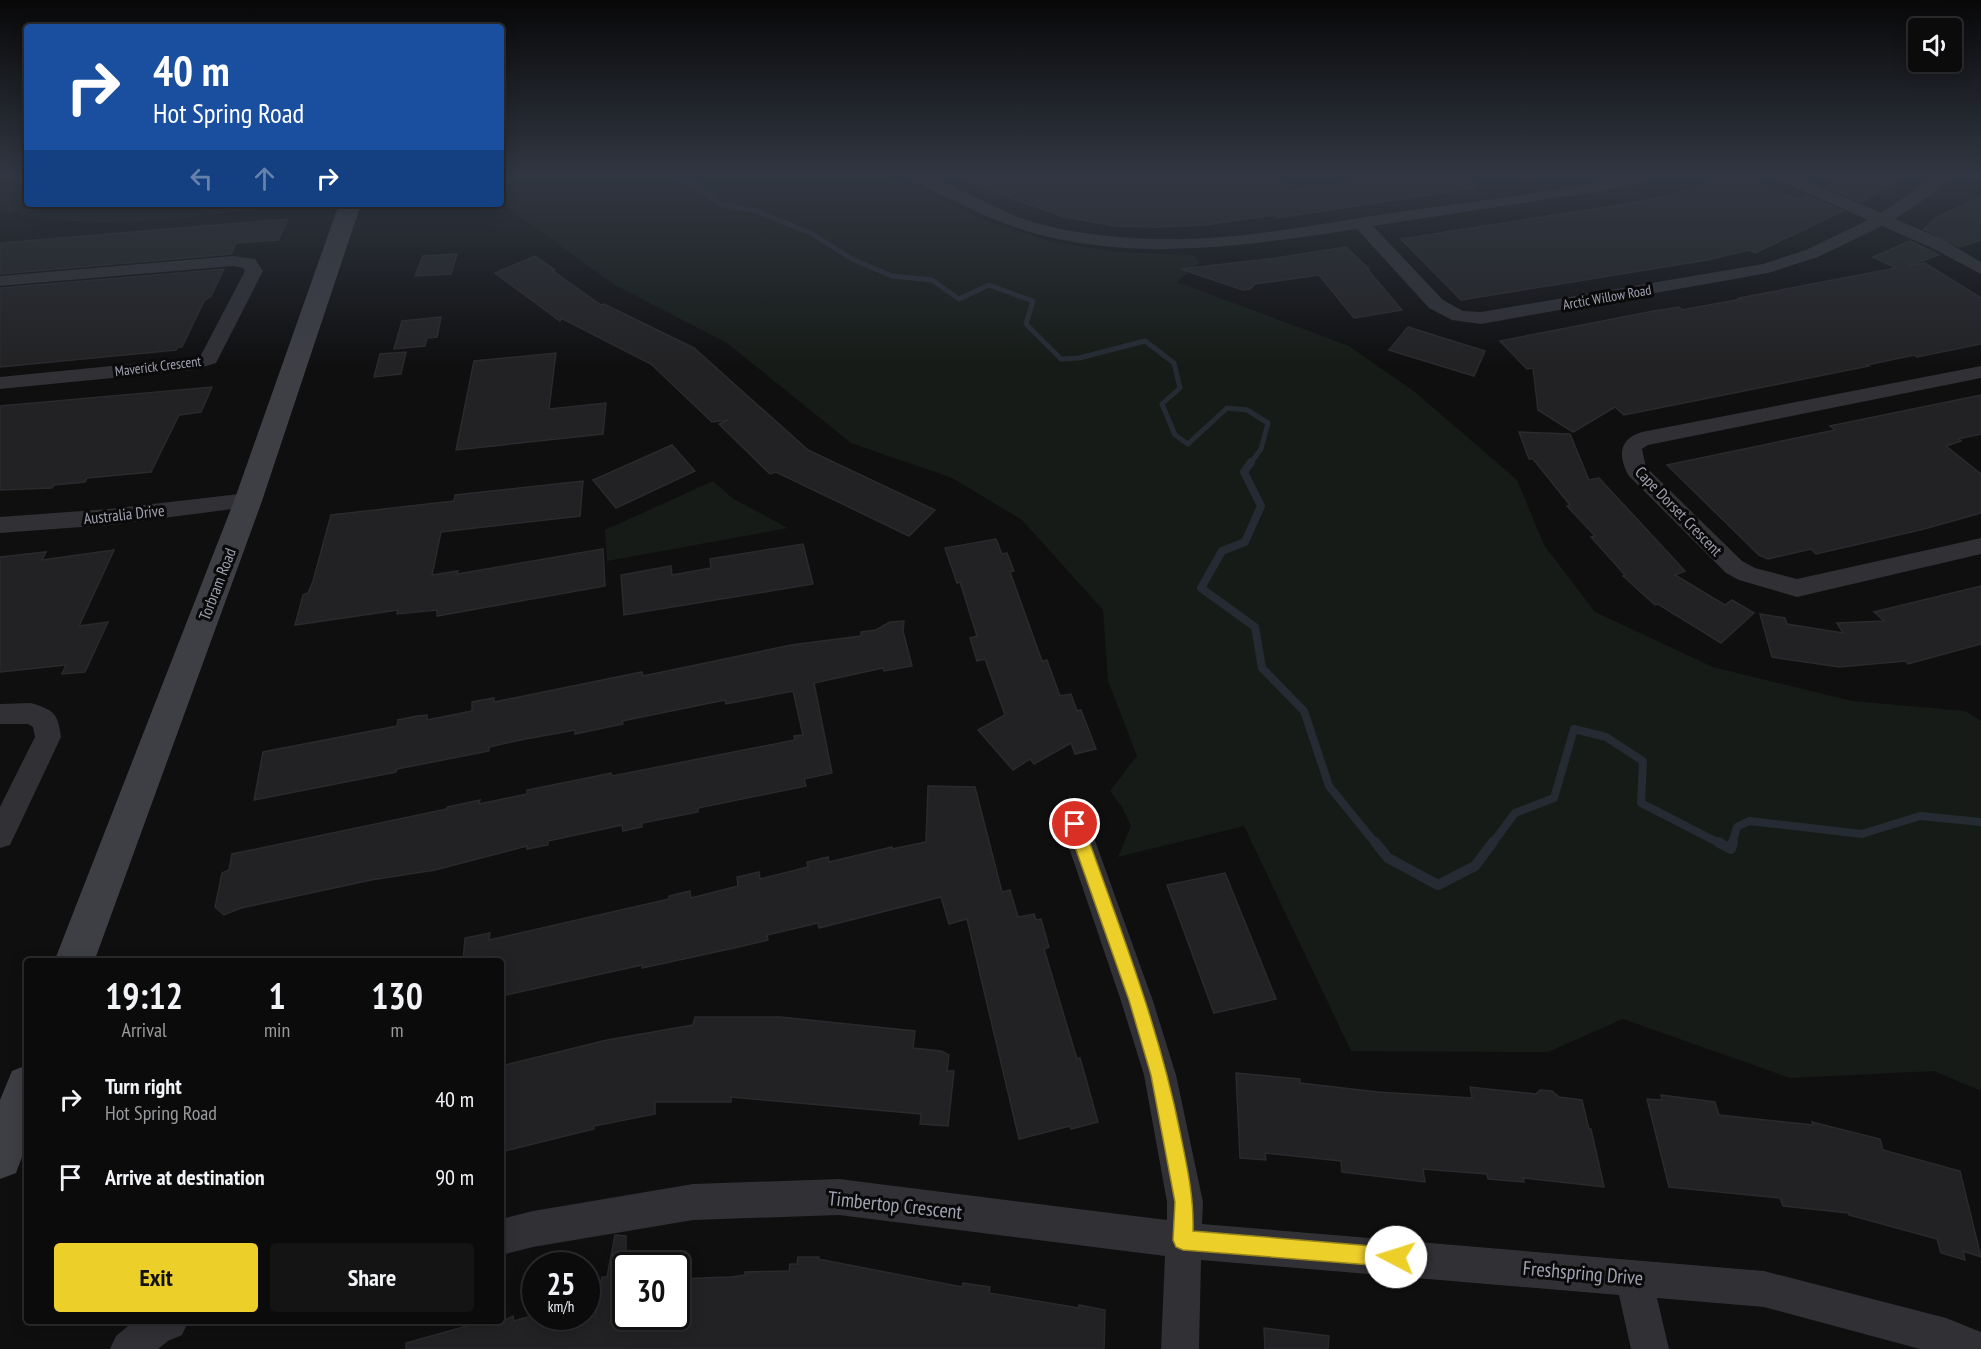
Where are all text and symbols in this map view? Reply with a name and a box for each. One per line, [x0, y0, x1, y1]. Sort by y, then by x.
map controls [1908, 18, 1962, 72]
button: sound [1908, 18, 1962, 72]
text: 40 m [153, 43, 230, 98]
icon: right [54, 48, 132, 126]
text: Hot Spring Road [153, 96, 304, 130]
icon: left [185, 162, 218, 195]
icon: ahead [248, 162, 281, 195]
icon: right [311, 162, 344, 195]
street label: Arctic Willow Road [1561, 280, 1653, 314]
street label: Maverick Crescent [114, 352, 202, 380]
street label: Cape Dorset Crescent [1631, 462, 1727, 560]
street label: Australia Drive [83, 500, 165, 528]
street label: Torbram Road [194, 545, 240, 623]
pin [1049, 798, 1100, 849]
icon: arrive [1058, 807, 1091, 840]
text: 19:12 [105, 972, 183, 1019]
text: 1 [268, 972, 286, 1019]
text: 130 [371, 972, 423, 1019]
text: Arrival [121, 1017, 167, 1043]
text: min [264, 1017, 290, 1043]
text: m [391, 1017, 404, 1043]
text: Turn right [105, 1072, 182, 1100]
icon: right [54, 1083, 87, 1116]
text: 40 m [435, 1085, 474, 1113]
text: Hot Spring Road [105, 1100, 217, 1126]
icon: arrive [54, 1161, 87, 1194]
text: Arrive at destination [105, 1163, 265, 1191]
text: 90 m [435, 1163, 474, 1191]
street label: Timbertop Crescent [827, 1185, 964, 1225]
position arrow [1364, 1225, 1428, 1289]
button: Exit [54, 1243, 258, 1312]
button: Share [270, 1243, 474, 1312]
speed limit sign: 30 [612, 1252, 690, 1330]
street label: Freshspring Drive [1522, 1255, 1644, 1291]
text: 25 [547, 1264, 575, 1303]
text: km/h [548, 1297, 574, 1316]

